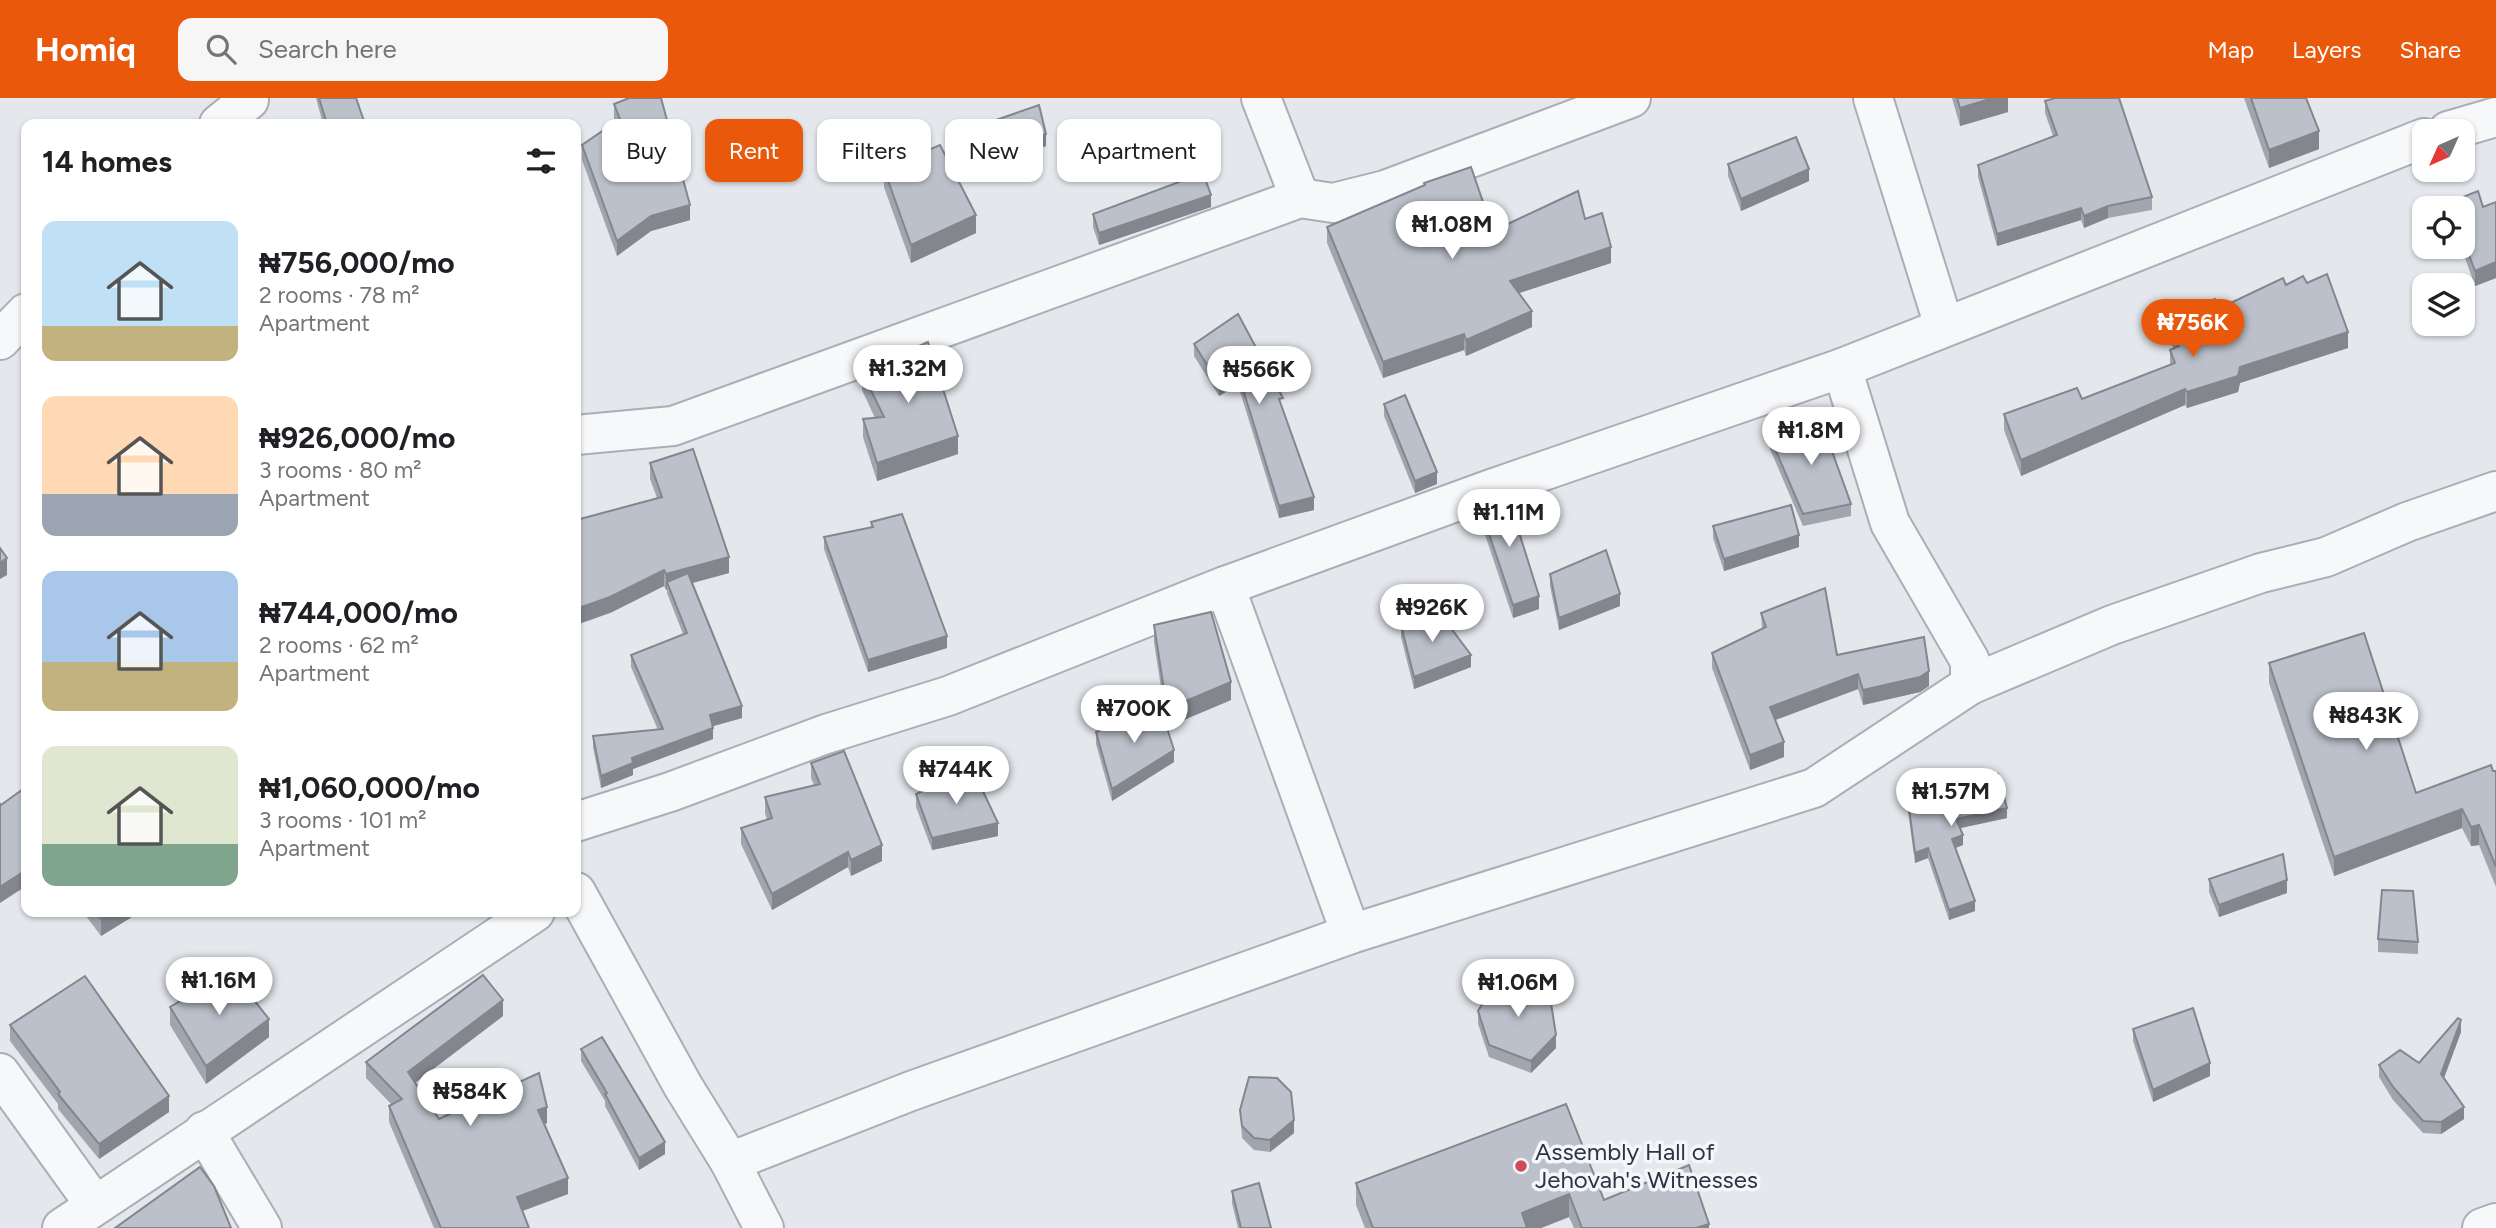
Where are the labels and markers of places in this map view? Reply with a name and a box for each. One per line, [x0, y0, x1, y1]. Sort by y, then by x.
pin: ₦1.08M [1395, 202, 1509, 261]
pin: ₦756K [2144, 300, 2242, 359]
pin: ₦1.32M [851, 345, 965, 405]
pin: ₦566K [1210, 346, 1308, 406]
pin: ₦1.8M [1762, 408, 1860, 467]
pin: ₦1.11M [1452, 490, 1566, 549]
pin: ₦926K [1383, 584, 1481, 644]
pin: ₦700K [1085, 686, 1183, 745]
pin: ₦843K [2317, 692, 2415, 752]
pin: ₦744K [907, 746, 1005, 806]
pin: ₦1.57M [1894, 768, 2008, 828]
pin: ₦1.16M [162, 958, 276, 1017]
pin: ₦1.06M [1461, 960, 1575, 1019]
pin: ₦584K [421, 1068, 519, 1128]
place label: Assembly Hall of Jehovah's Witnesses [1535, 1137, 1758, 1194]
marker: Assembly Hall of Jehovah's Witnesses [1513, 1158, 1529, 1174]

